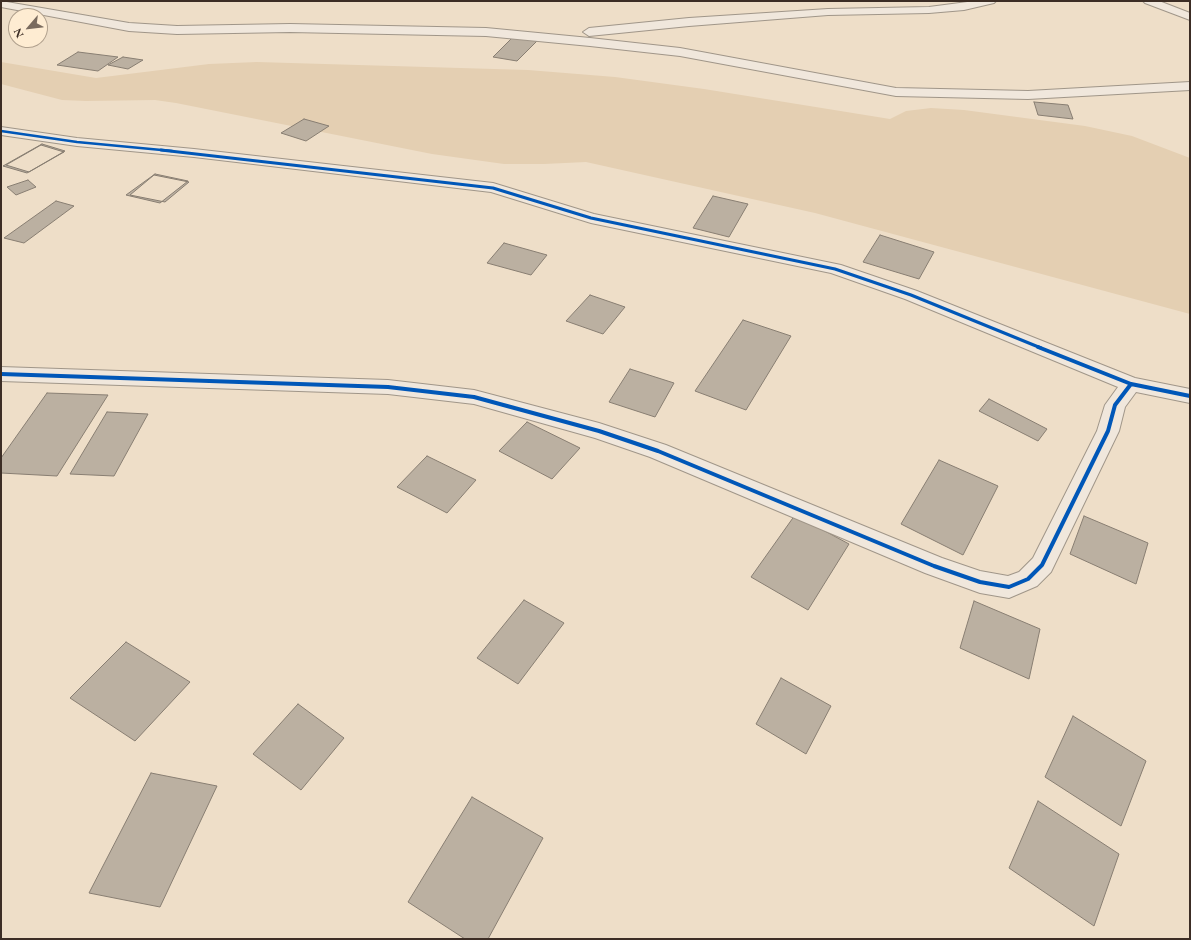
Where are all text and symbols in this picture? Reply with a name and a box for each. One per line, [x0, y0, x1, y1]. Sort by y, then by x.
north arrow [8, 8, 48, 48]
text: N [10, 26, 27, 40]

